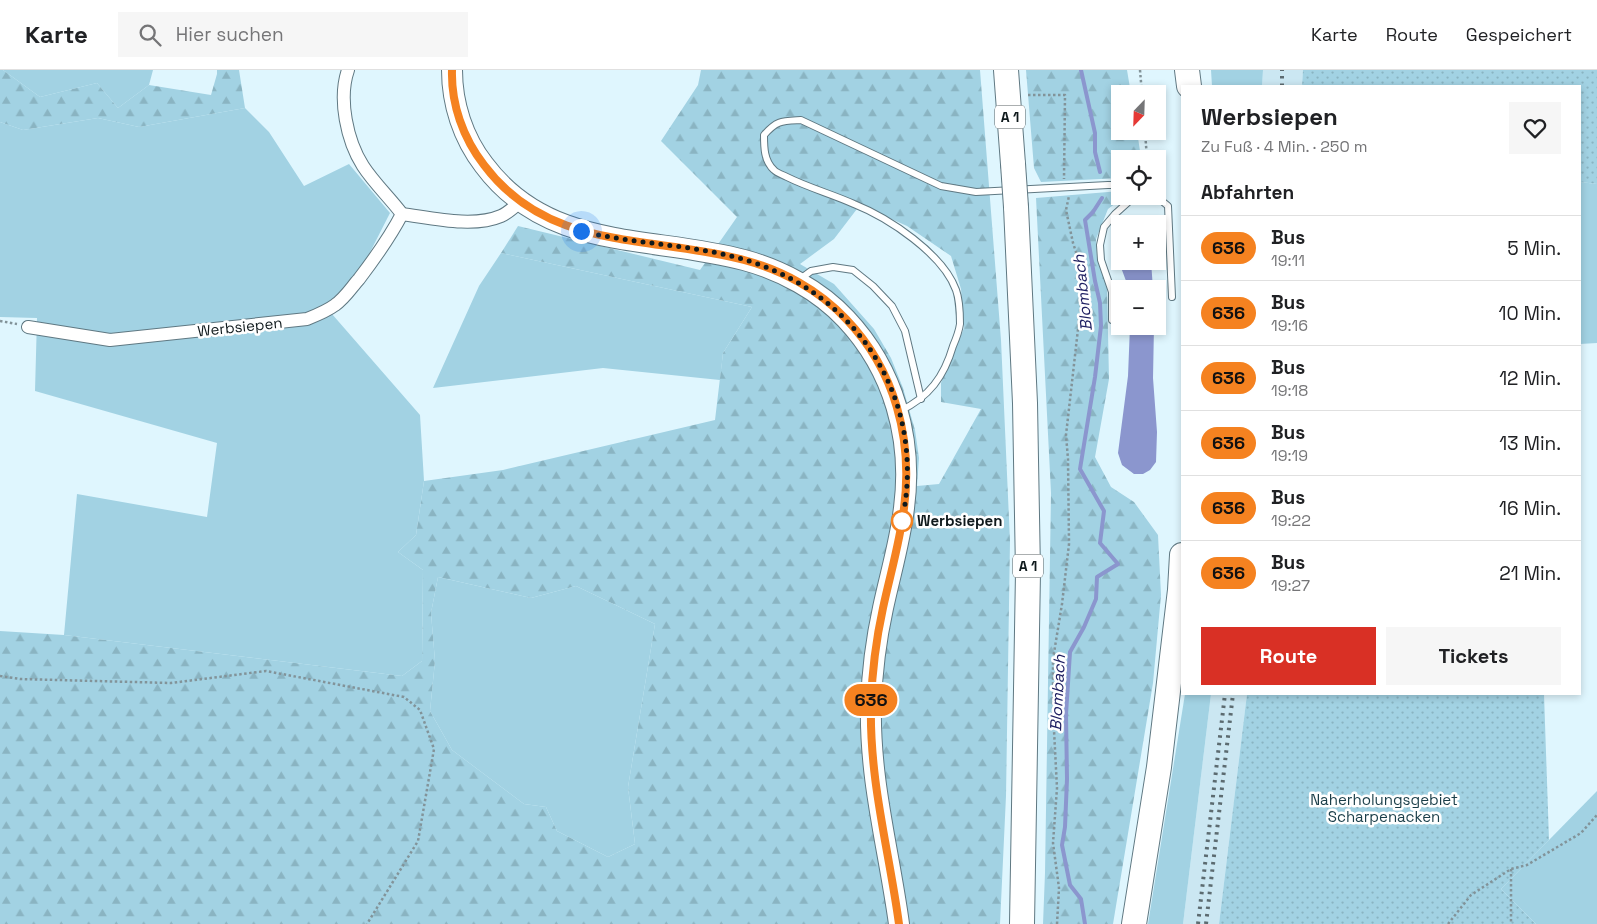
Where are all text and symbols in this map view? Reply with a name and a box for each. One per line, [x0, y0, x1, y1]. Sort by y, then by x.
search box [118, 12, 468, 57]
text: Karte [25, 19, 88, 50]
icon: search [136, 21, 164, 49]
text: Hier suchen [176, 22, 284, 47]
text: Karte [1311, 23, 1358, 46]
text: Route [1386, 23, 1438, 46]
text: Gespeichert [1466, 23, 1572, 46]
north arrow [1111, 85, 1166, 140]
map controls [1111, 85, 1166, 335]
text: Werbsiepen [1201, 101, 1338, 132]
button: heart [1509, 102, 1561, 154]
road number: A 1 [995, 106, 1025, 128]
text: Zu Fuß · 4 Min. · 250 m [1201, 136, 1368, 157]
button: locate [1111, 150, 1166, 205]
text: Abfahrten [1201, 180, 1294, 205]
button: + [1111, 215, 1166, 270]
your location [569, 219, 594, 244]
text: Bus [1271, 225, 1305, 250]
text: 636 [1212, 236, 1245, 259]
text: 5 Min. [1507, 236, 1561, 261]
text: 19:11 [1271, 250, 1305, 271]
water label: Blombach [1068, 252, 1097, 332]
button: − [1111, 280, 1166, 335]
text: Bus [1271, 290, 1305, 315]
text: 636 [1212, 301, 1245, 324]
text: 10 Min. [1498, 301, 1561, 326]
street label: Werbsiepen [197, 313, 283, 340]
text: 19:16 [1271, 315, 1308, 336]
text: Bus [1271, 355, 1305, 380]
text: 636 [1212, 366, 1245, 389]
text: 12 Min. [1499, 366, 1561, 391]
text: 19:18 [1271, 380, 1308, 401]
text: Bus [1271, 420, 1305, 445]
text: 636 [1212, 431, 1245, 454]
text: 13 Min. [1499, 431, 1561, 456]
text: 19:19 [1271, 445, 1308, 466]
text: Bus [1271, 485, 1305, 510]
text: 636 [1212, 496, 1245, 519]
text: 16 Min. [1499, 496, 1561, 521]
marker: Werbsiepen [891, 510, 913, 532]
text: 19:22 [1271, 510, 1311, 531]
place label: Werbsiepen [917, 511, 1003, 530]
text: Bus [1271, 550, 1305, 575]
road number: A 1 [1013, 554, 1043, 578]
text: 636 [1212, 561, 1245, 584]
text: 21 Min. [1499, 561, 1561, 586]
text: 19:27 [1271, 575, 1310, 596]
button: Route [1201, 627, 1376, 685]
button: Tickets [1386, 627, 1561, 685]
water label: Blombach [1045, 653, 1070, 732]
line badge: 636 [842, 684, 900, 716]
text: 636 [854, 688, 888, 711]
park label: Naherholungsgebiet Scharpenacken [1310, 790, 1458, 826]

